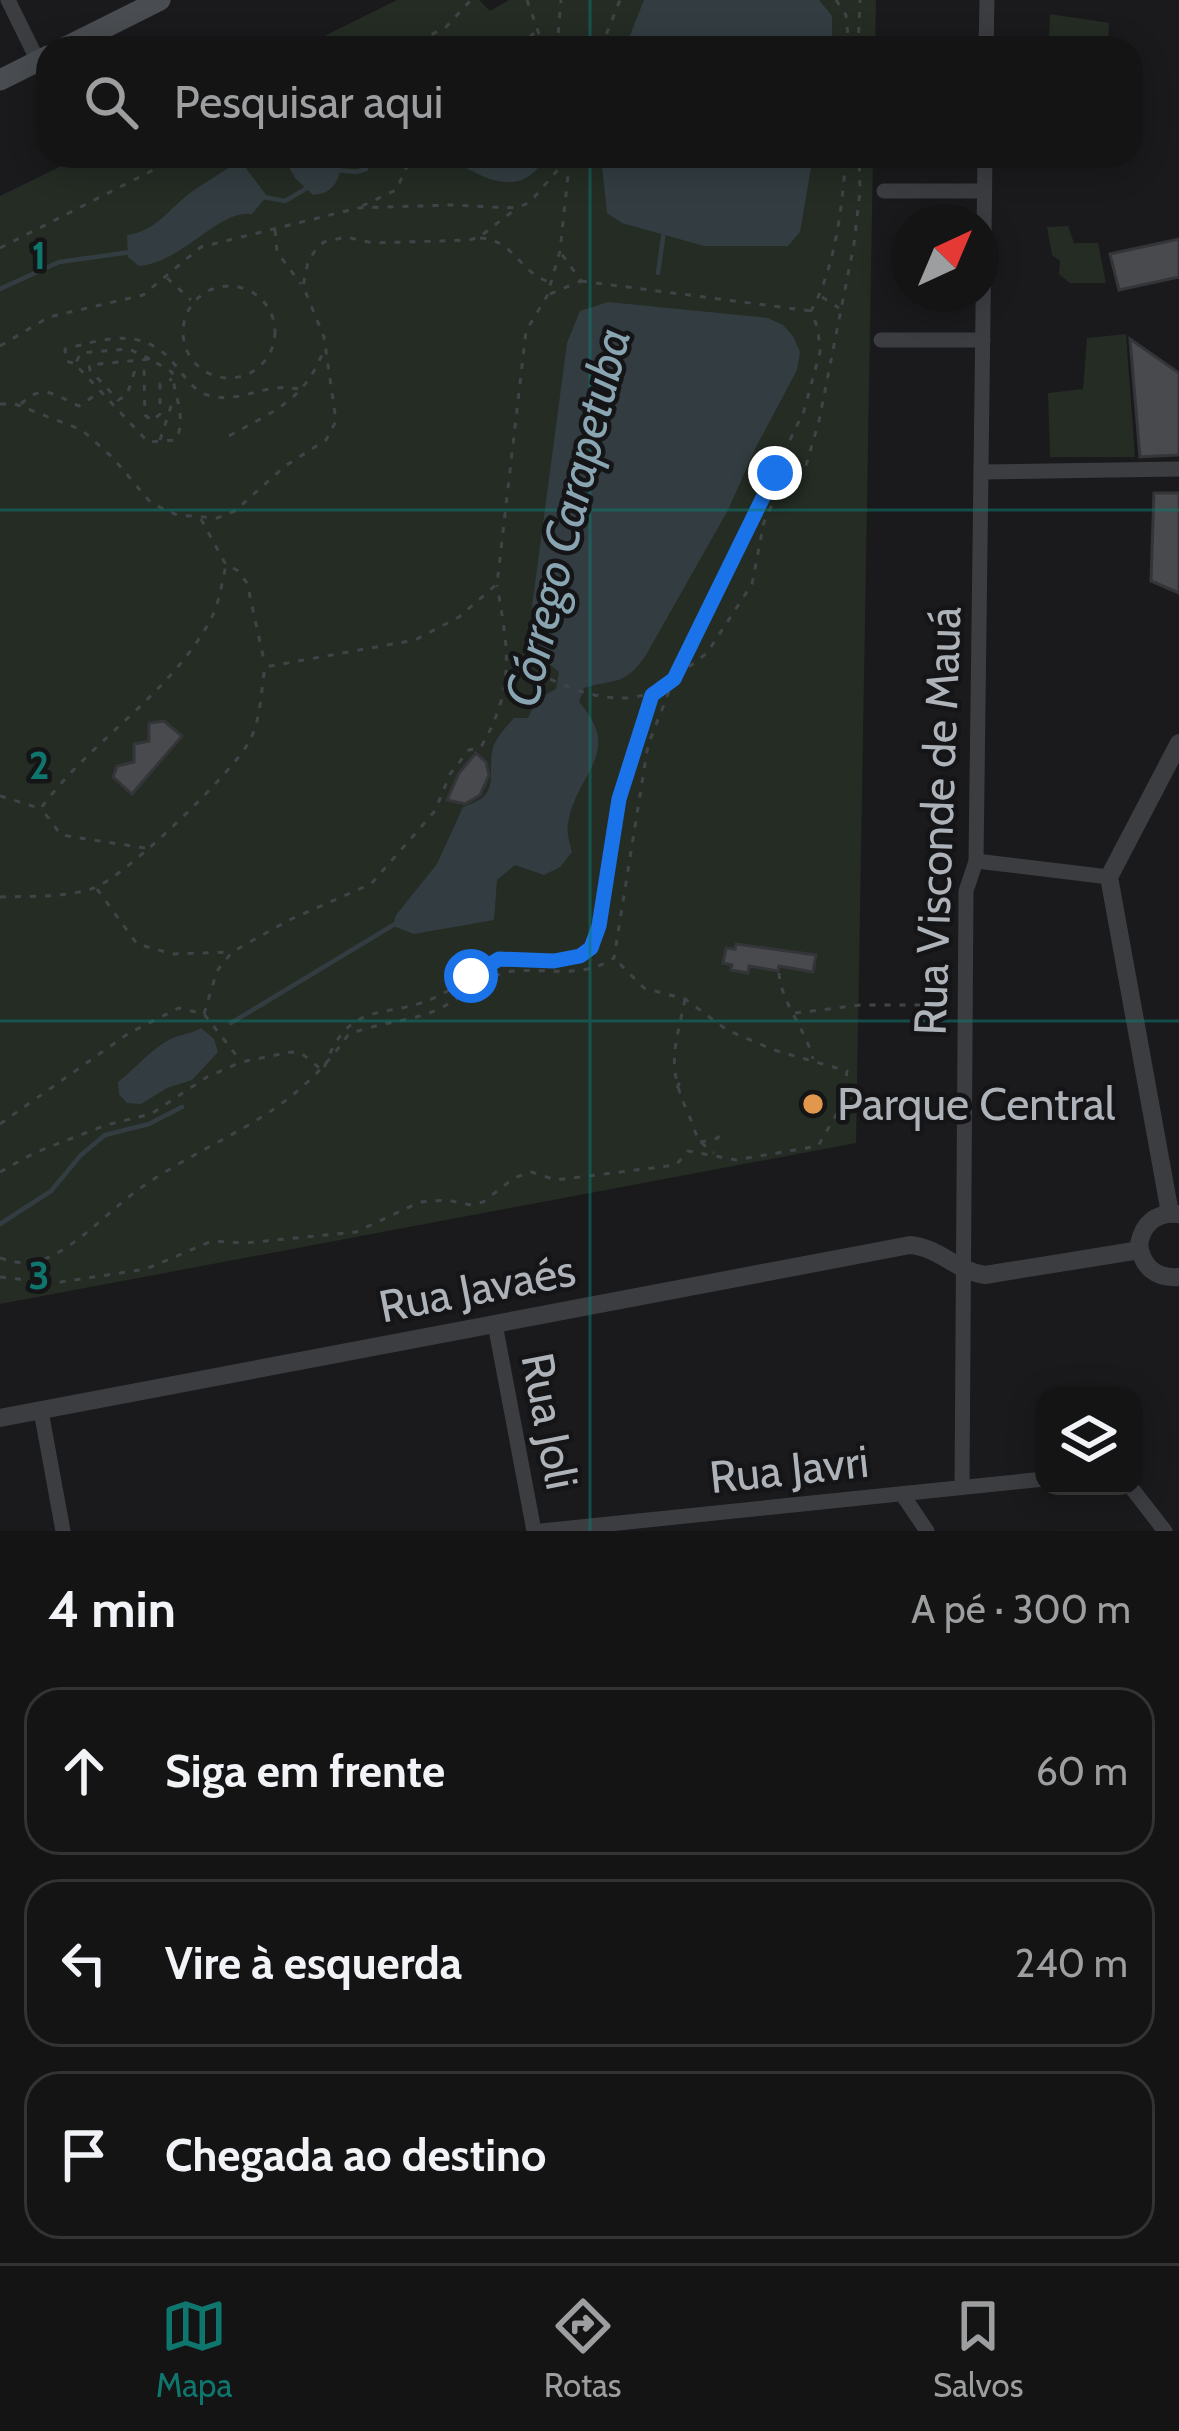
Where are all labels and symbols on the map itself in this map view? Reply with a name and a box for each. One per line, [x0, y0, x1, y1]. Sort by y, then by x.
north arrow [891, 204, 999, 312]
text: 1 [32, 231, 46, 279]
water label: Córrego Carapetuba [492, 322, 642, 712]
route end [748, 446, 802, 500]
street label: Rua Visconde de Mauá [903, 605, 971, 1036]
text: 2 [29, 741, 49, 789]
route start [444, 949, 498, 1003]
place label: Parque Central [837, 1077, 1116, 1131]
marker: Parque Central [800, 1091, 826, 1117]
street label: Rua Javaés [374, 1243, 580, 1333]
text: 3 [28, 1251, 50, 1299]
street label: Rua Joli [510, 1348, 590, 1494]
street label: Rua Javri [707, 1434, 871, 1504]

